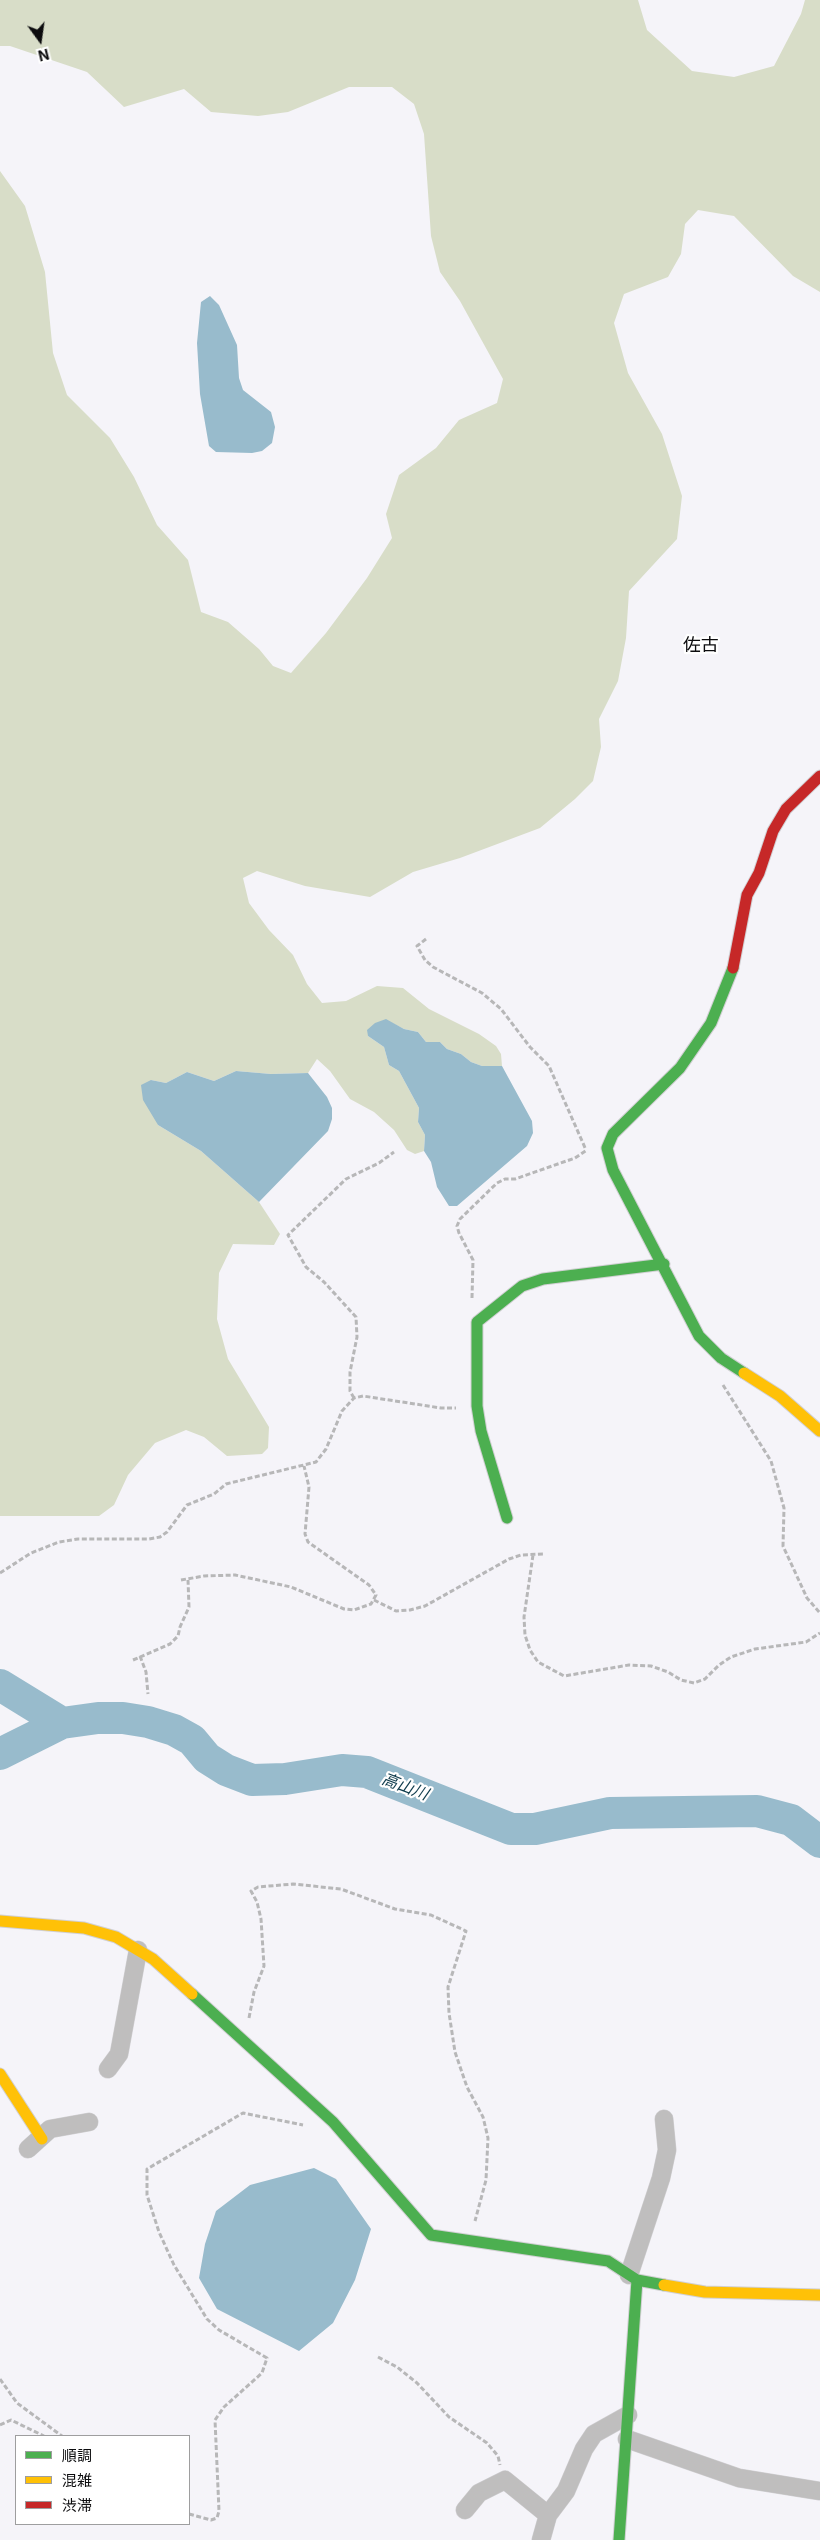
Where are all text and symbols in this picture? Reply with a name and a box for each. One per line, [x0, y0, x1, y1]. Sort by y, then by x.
north arrow [15, 15, 65, 65]
text: N [37, 45, 51, 65]
district label: 佐古 [683, 635, 719, 657]
water label: 高山川 [379, 1769, 431, 1805]
legend [15, 2435, 190, 2525]
text: 順調 [62, 2446, 92, 2465]
text: 混雑 [62, 2471, 92, 2490]
text: 渋滞 [62, 2496, 92, 2515]

